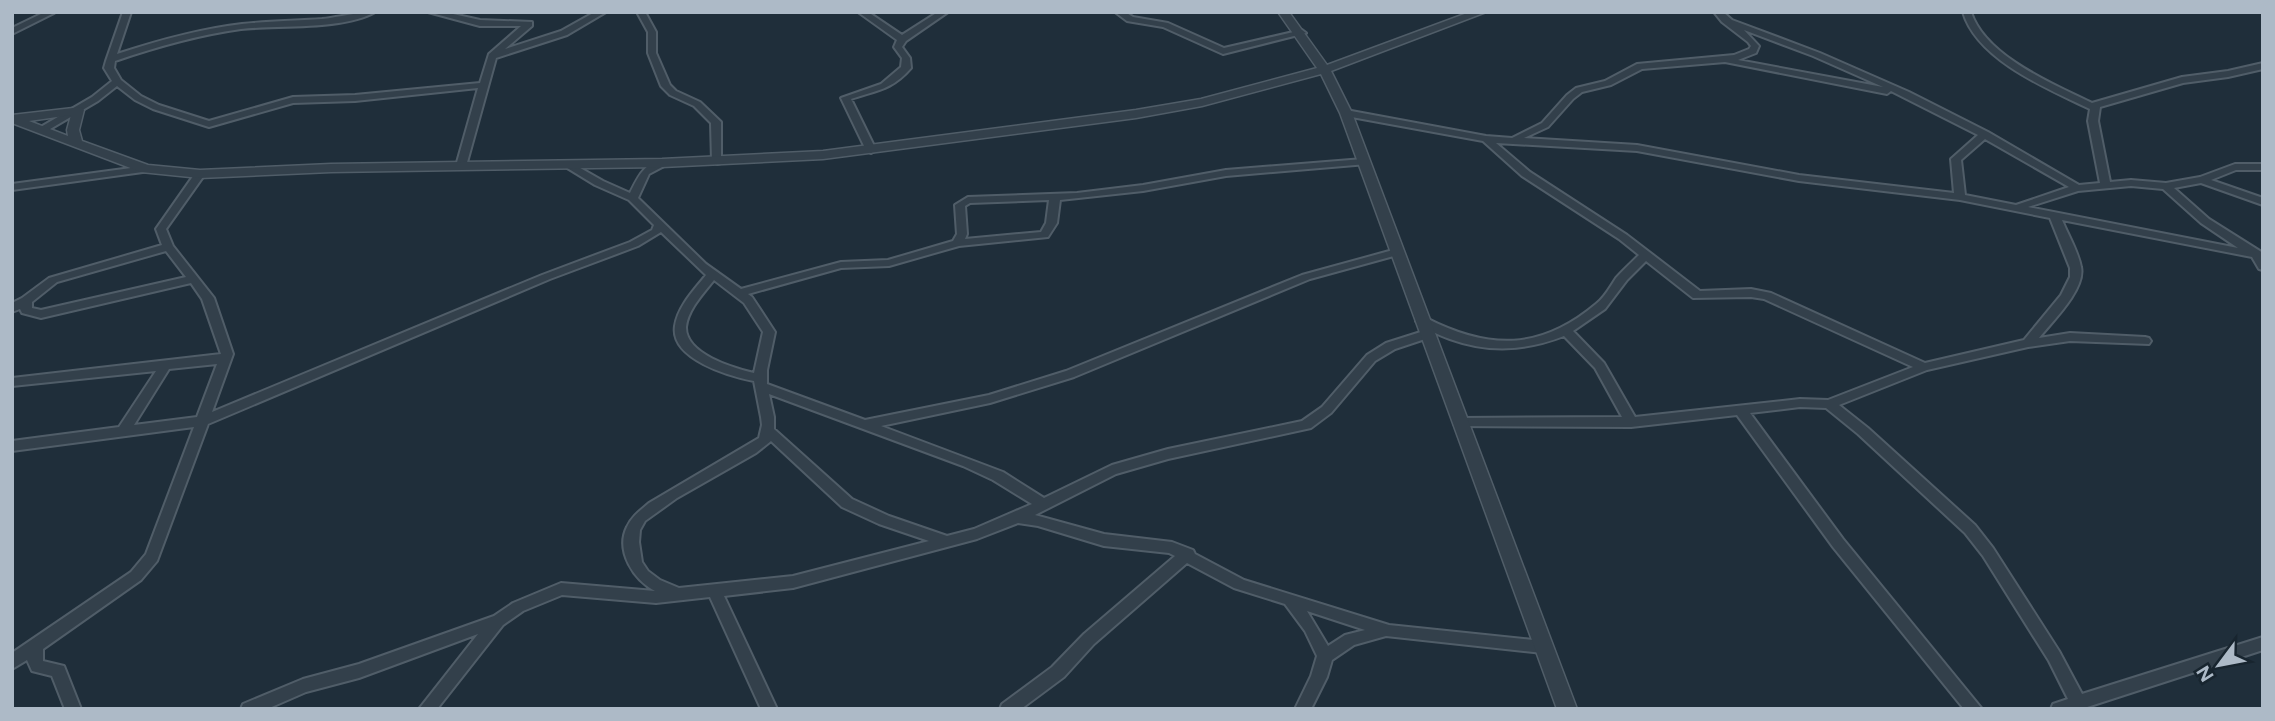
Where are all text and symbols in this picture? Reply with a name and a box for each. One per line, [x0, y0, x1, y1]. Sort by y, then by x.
north arrow [2184, 630, 2254, 700]
text: N [2191, 661, 2219, 686]

